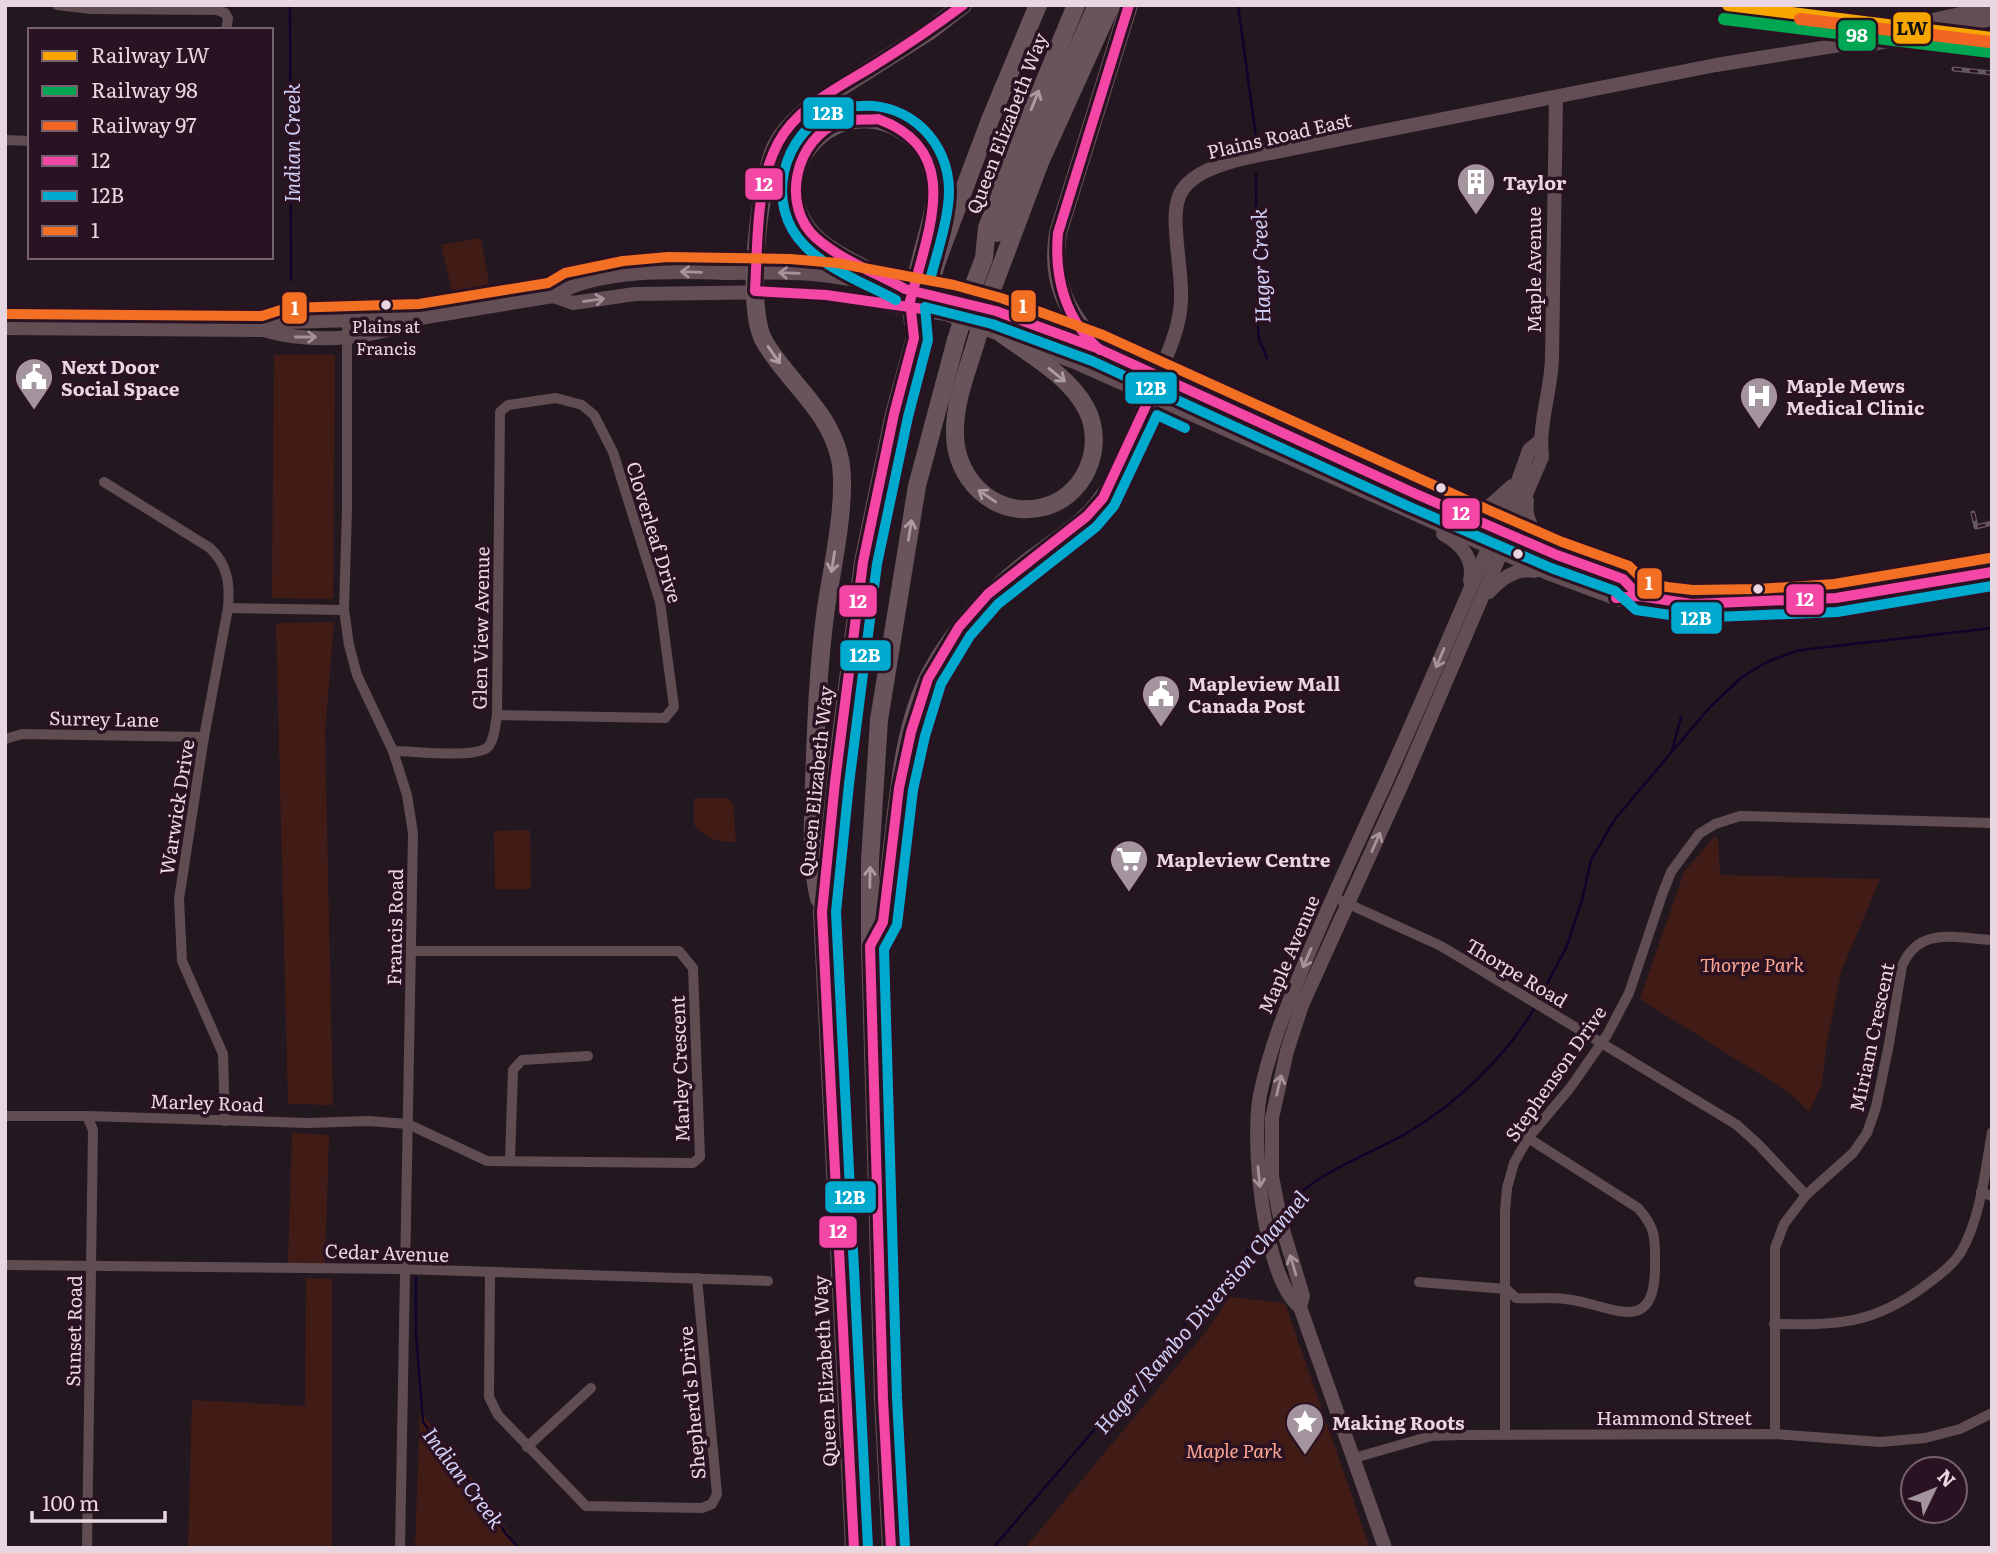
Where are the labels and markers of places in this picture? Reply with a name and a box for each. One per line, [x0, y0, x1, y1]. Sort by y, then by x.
building icon: Taylor [1455, 161, 1497, 216]
place label: Taylor [1503, 168, 1567, 196]
marker: Plains at Francis [379, 298, 393, 312]
place label: Plains at Francis [352, 313, 420, 360]
place label: Next Door Social Space [61, 352, 180, 402]
public building icon: Next Door Social Space [13, 356, 55, 411]
place label: Maple Mews Medical Clinic [1786, 371, 1924, 421]
hospital icon: Maple Mews Medical Clinic [1738, 375, 1780, 430]
unlabelled marker [1434, 481, 1448, 495]
unlabelled marker [1511, 547, 1525, 561]
unlabelled marker [1751, 582, 1765, 596]
place label: Mapleview Mall Canada Post [1188, 669, 1340, 719]
public building icon: Mapleview Mall Canada Post [1140, 673, 1182, 728]
supermarket icon: Mapleview Centre [1108, 838, 1150, 893]
place label: Mapleview Centre [1156, 845, 1331, 873]
place icon: Making Roots [1284, 1401, 1326, 1456]
place label: Making Roots [1332, 1408, 1465, 1436]

